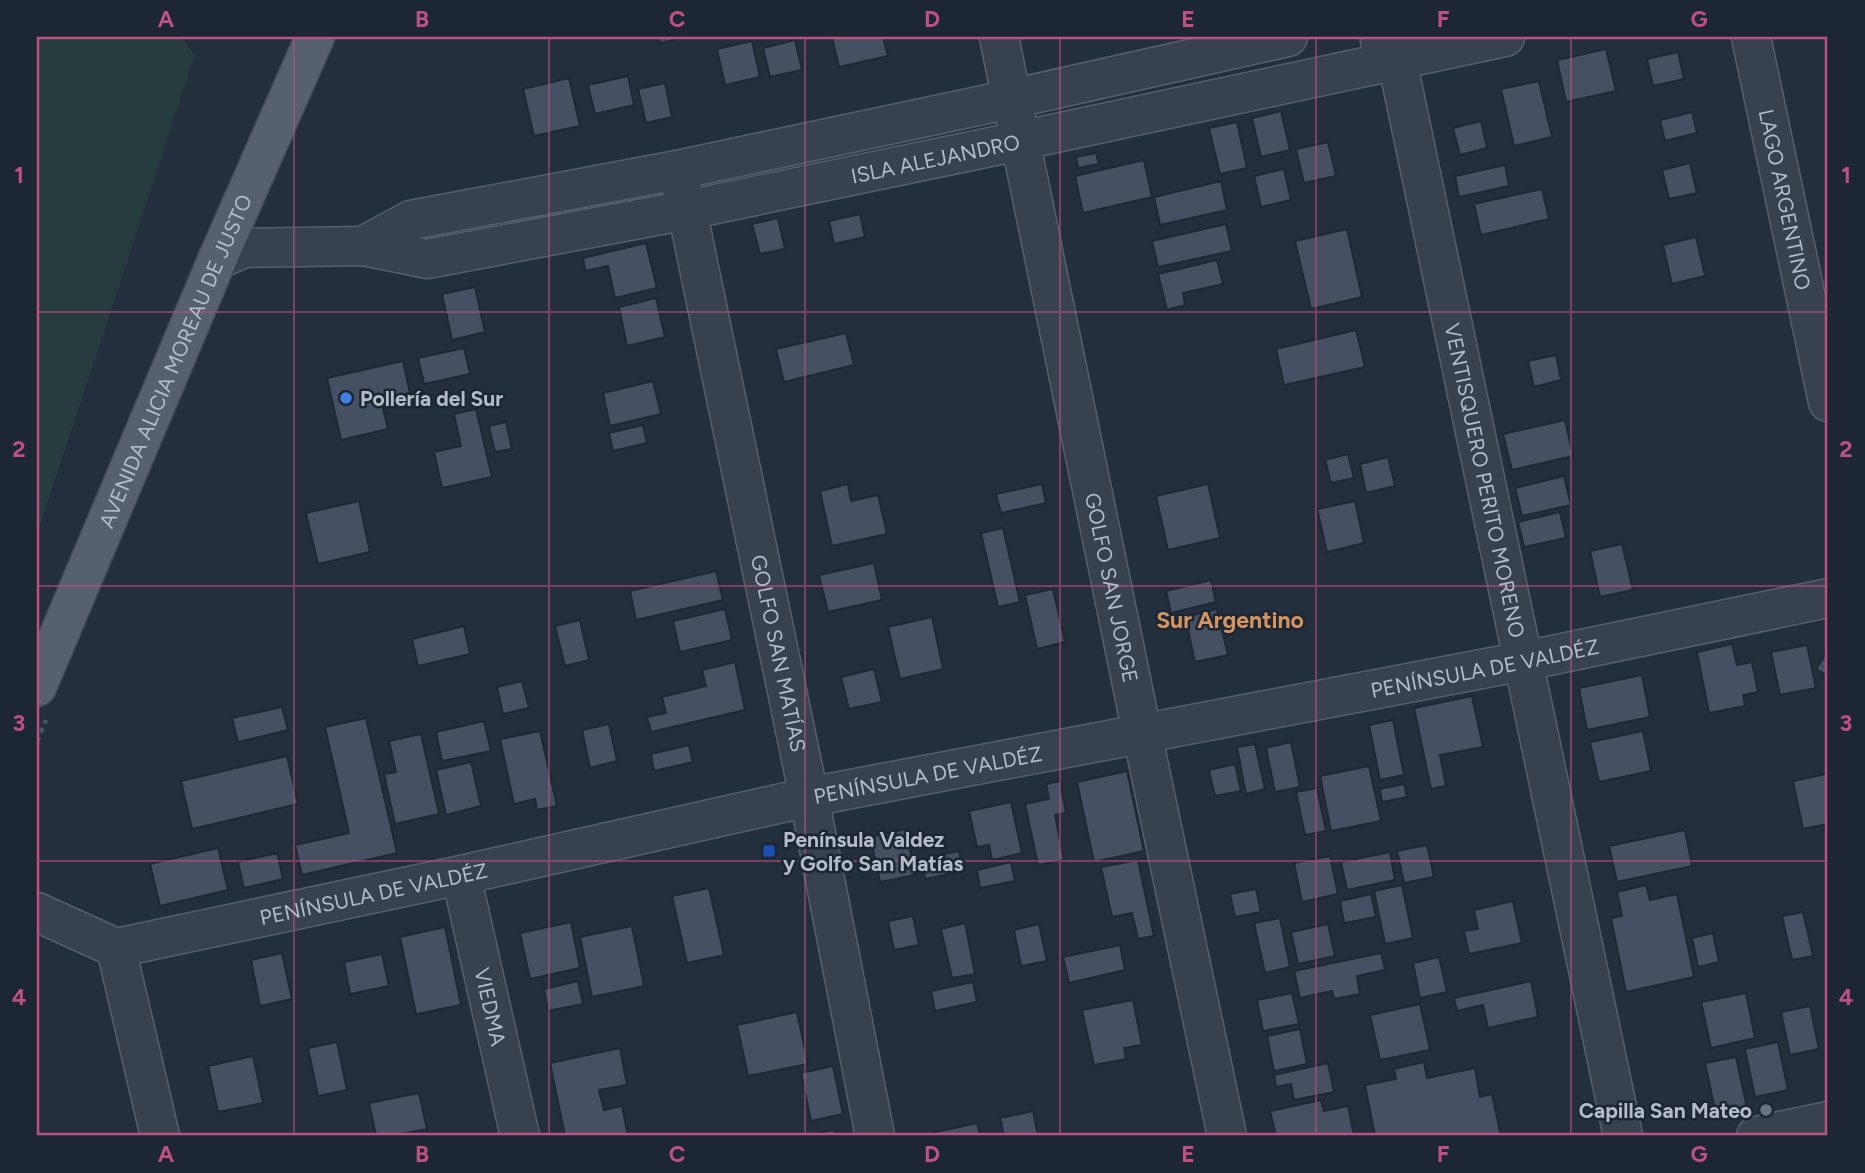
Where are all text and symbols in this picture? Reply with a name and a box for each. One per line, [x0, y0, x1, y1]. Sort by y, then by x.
text: A [158, 5, 175, 33]
text: B [415, 5, 429, 33]
text: C [669, 5, 686, 33]
text: D [924, 5, 940, 33]
text: E [1181, 5, 1195, 33]
text: F [1437, 5, 1450, 33]
text: G [1690, 5, 1708, 33]
street label: LAGO ARGENTINO [1754, 107, 1816, 292]
street label: ISLA ALEJANDRO [849, 129, 1022, 188]
text: 1 [14, 161, 24, 189]
text: 1 [1841, 161, 1851, 189]
street label: AVENIDA ALICIA MOREAU DE JUSTO [93, 190, 257, 531]
street label: VENTISQUERO PERITO MORENO [1440, 321, 1530, 640]
place label: Pollería del Sur [360, 386, 503, 411]
marker: Pollería del Sur [338, 390, 354, 406]
text: 2 [12, 435, 26, 463]
text: 2 [1839, 435, 1853, 463]
street label: GOLFO SAN JORGE [1080, 490, 1144, 685]
street label: GOLFO SAN MATÍAS [746, 552, 812, 754]
district label: Sur Argentino [1156, 606, 1304, 634]
street label: PENÍNSULA DE VALDÉZ [1368, 633, 1601, 702]
text: 3 [13, 709, 25, 737]
text: 3 [1840, 709, 1852, 737]
street label: PENÍNSULA DE VALDÉZ [811, 740, 1044, 808]
place label: Península Valdez y Golfo San Matías [783, 827, 963, 876]
marker: Península Valdez y Golfo San Matías [761, 843, 777, 859]
street label: PENÍNSULA DE VALDÉZ [257, 857, 490, 930]
street label: VIEDMA [470, 965, 512, 1048]
text: 4 [12, 983, 26, 1011]
text: 4 [1839, 983, 1853, 1011]
place label: Capilla San Mateo [1579, 1098, 1752, 1123]
marker: Capilla San Mateo [1758, 1102, 1774, 1118]
text: A [158, 1140, 175, 1168]
text: B [415, 1140, 429, 1168]
text: C [669, 1140, 686, 1168]
text: D [924, 1140, 940, 1168]
text: E [1181, 1140, 1195, 1168]
text: F [1437, 1140, 1450, 1168]
text: G [1690, 1140, 1708, 1168]

